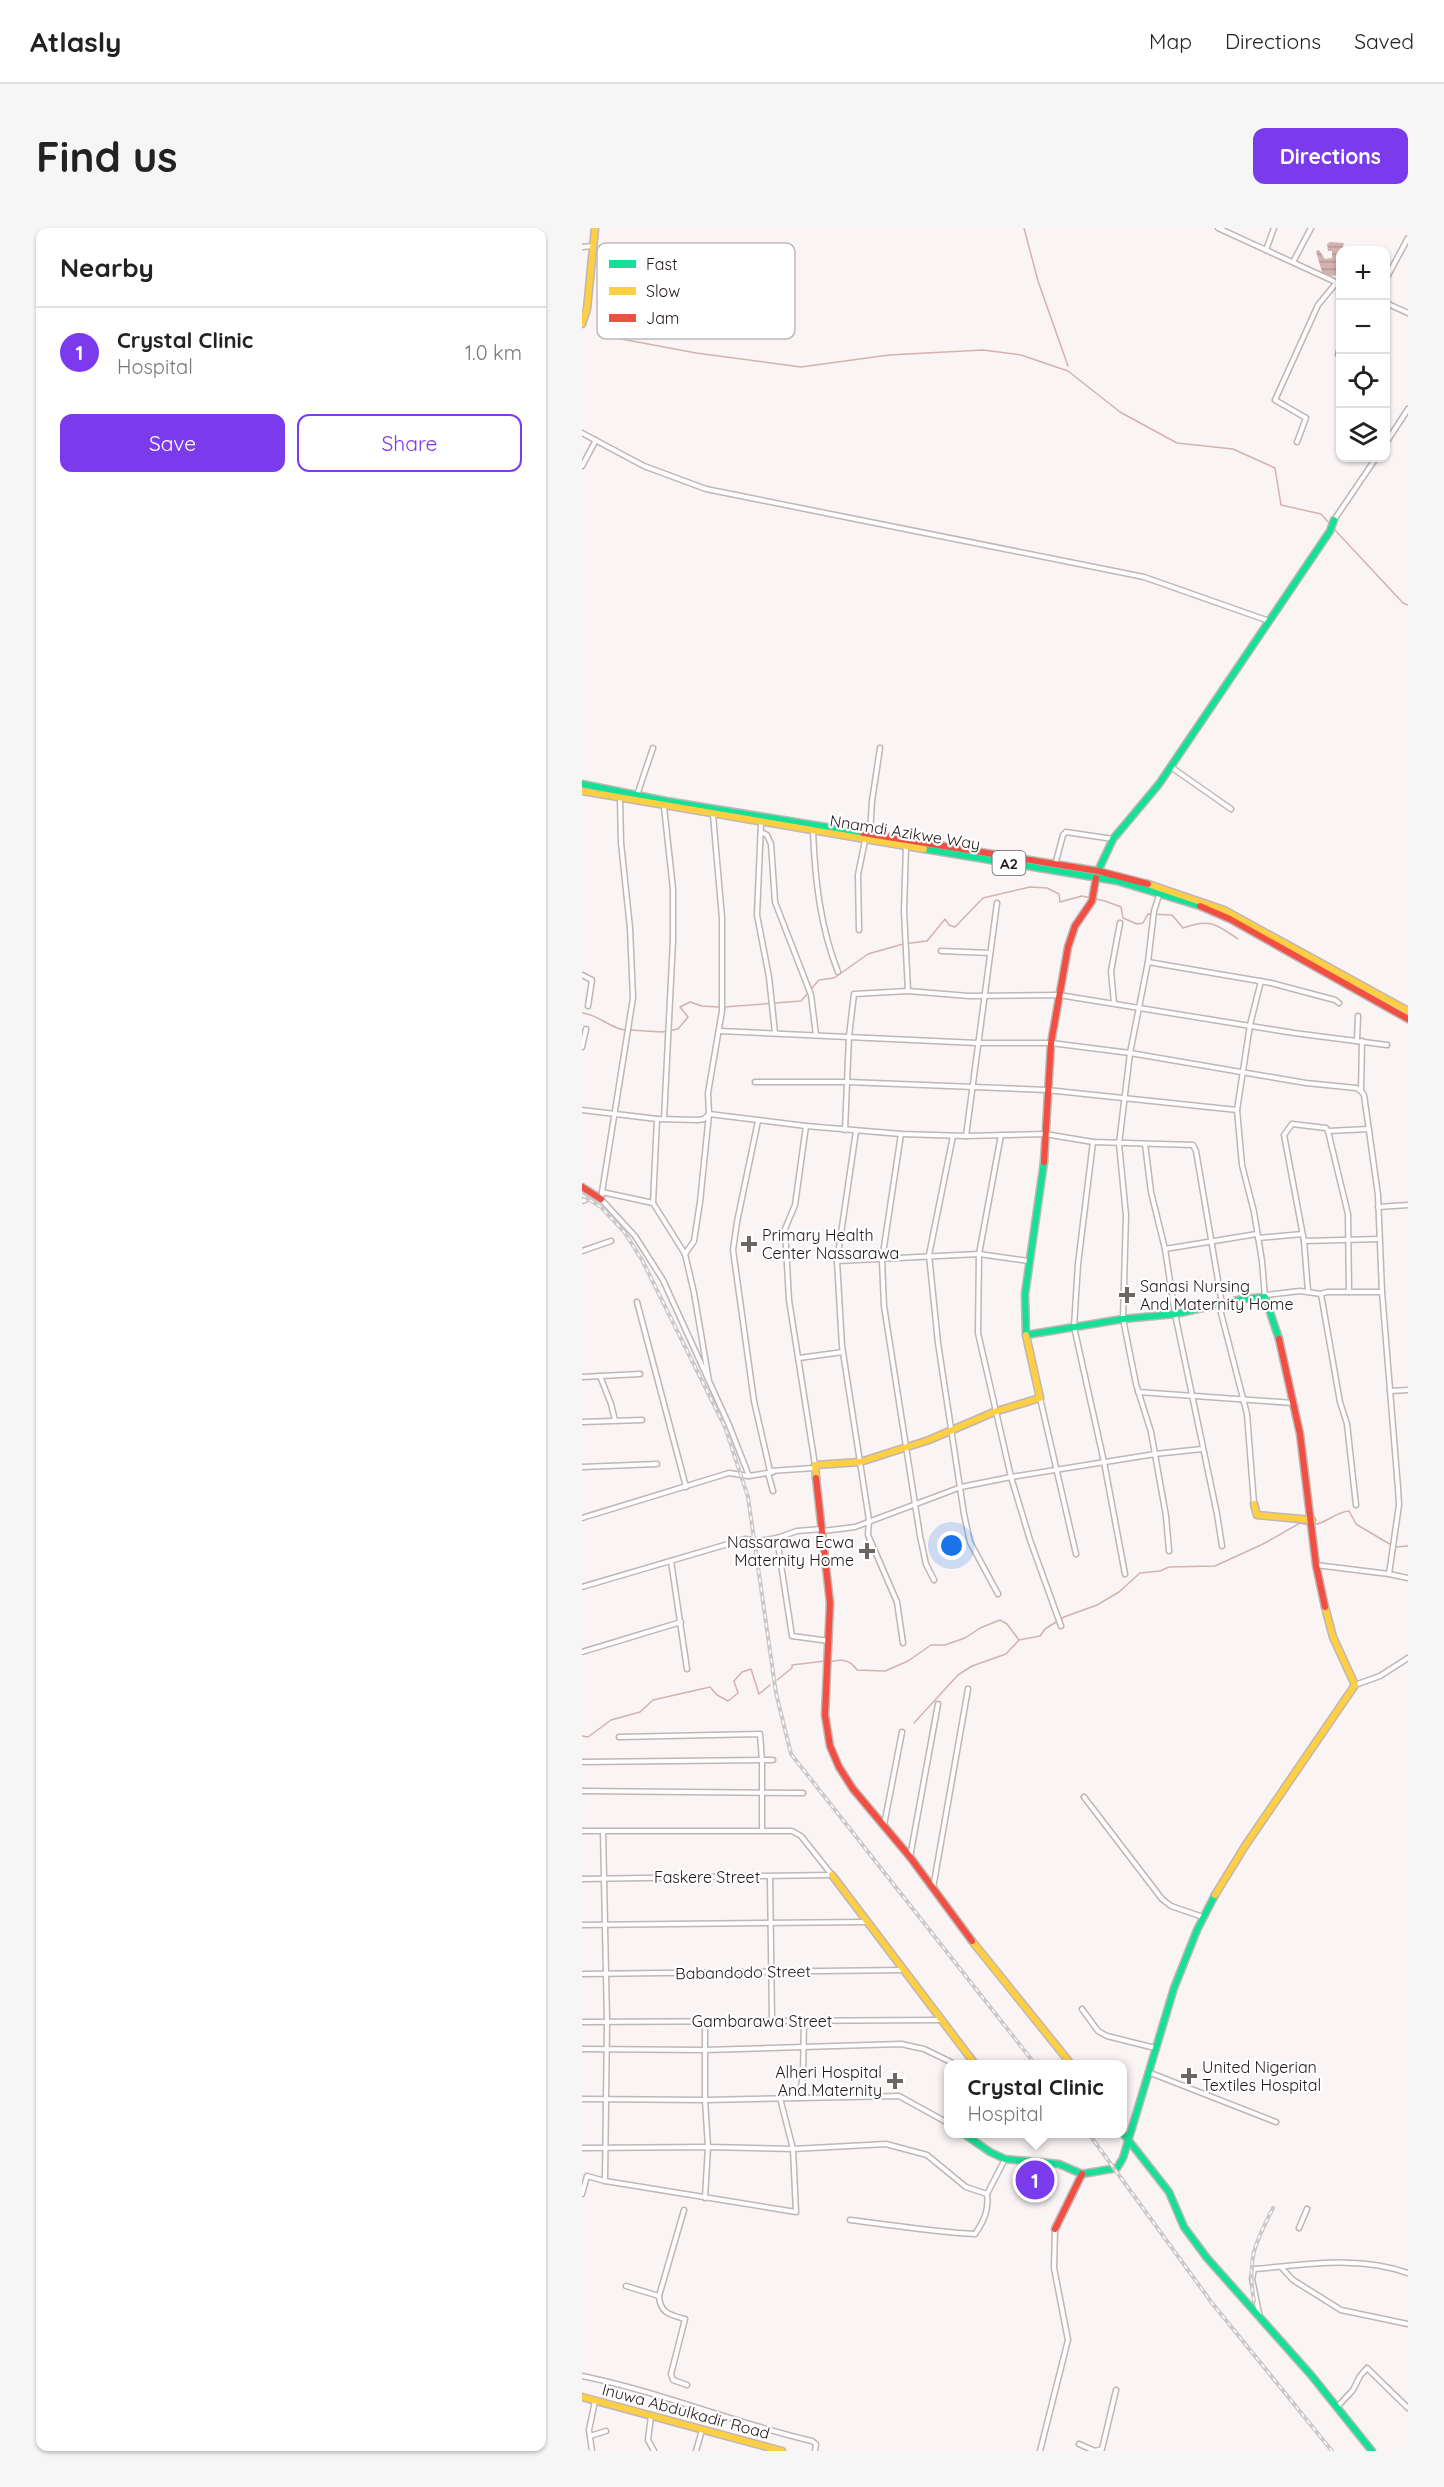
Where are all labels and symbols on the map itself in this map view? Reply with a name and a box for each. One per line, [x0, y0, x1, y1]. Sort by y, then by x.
legend [597, 243, 795, 339]
text: Fast [646, 254, 677, 274]
text: Slow [646, 281, 680, 301]
text: Jam [646, 308, 679, 328]
street label: Nnamdi Azikwe Way [828, 810, 982, 854]
road number: A2 [992, 851, 1026, 875]
place label: Primary Health Center Nassarawa [762, 1225, 899, 1263]
marker: Primary Health Center Nassarawa [740, 1235, 758, 1253]
place label: Sanasi Nursing And Maternity Home [1140, 1276, 1294, 1314]
marker: Sanasi Nursing And Maternity Home [1118, 1286, 1136, 1304]
your location [937, 1531, 966, 1560]
place label: Nassarawa Ecwa Maternity Home [727, 1532, 854, 1570]
marker: Nassarawa Ecwa Maternity Home [858, 1542, 876, 1560]
street label: Faskere Street [654, 1867, 760, 1887]
street label: Babandodo Street [675, 1961, 811, 1983]
street label: Gambarawa Street [692, 2011, 832, 2031]
place label: United Nigerian Textiles Hospital [1202, 2057, 1321, 2095]
place label: Alheri Hospital And Maternity [775, 2062, 882, 2100]
marker: United Nigerian Textiles Hospital [1180, 2067, 1198, 2085]
marker: Alheri Hospital And Maternity [886, 2072, 904, 2090]
pin: 1 [1016, 2158, 1054, 2202]
street label: Inuwa Abdulkadir Road [600, 2379, 772, 2443]

